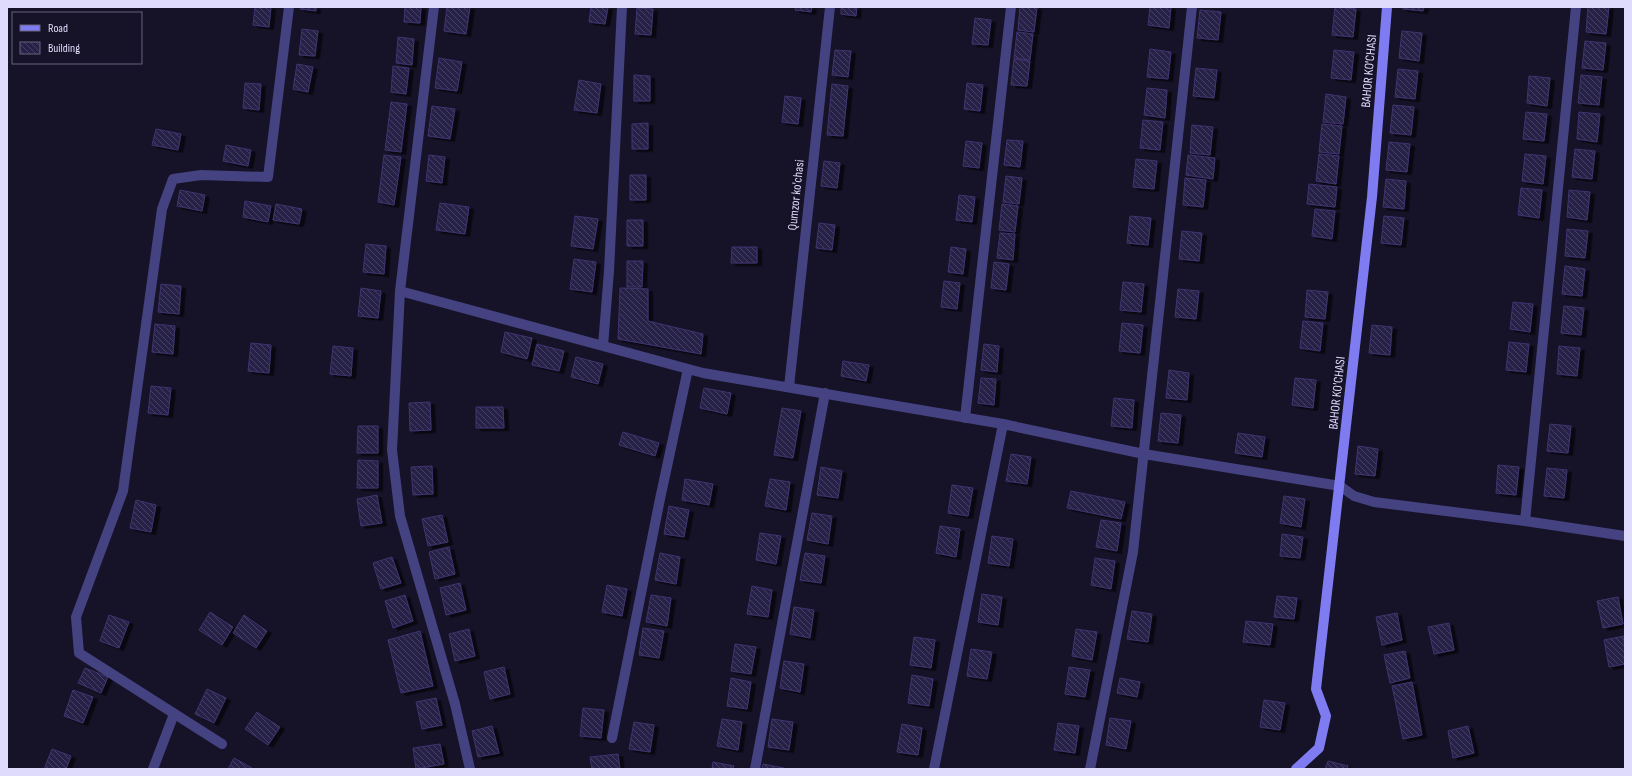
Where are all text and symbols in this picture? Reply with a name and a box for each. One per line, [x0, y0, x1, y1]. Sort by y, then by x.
legend [12, 12, 142, 64]
text: Road [48, 21, 68, 36]
street label: BAHOR KO'CHASI [1358, 34, 1380, 108]
text: Building [48, 41, 80, 56]
street label: Qumzor ko'chasi [784, 159, 808, 231]
street label: BAHOR KO'CHASI [1325, 356, 1349, 430]

